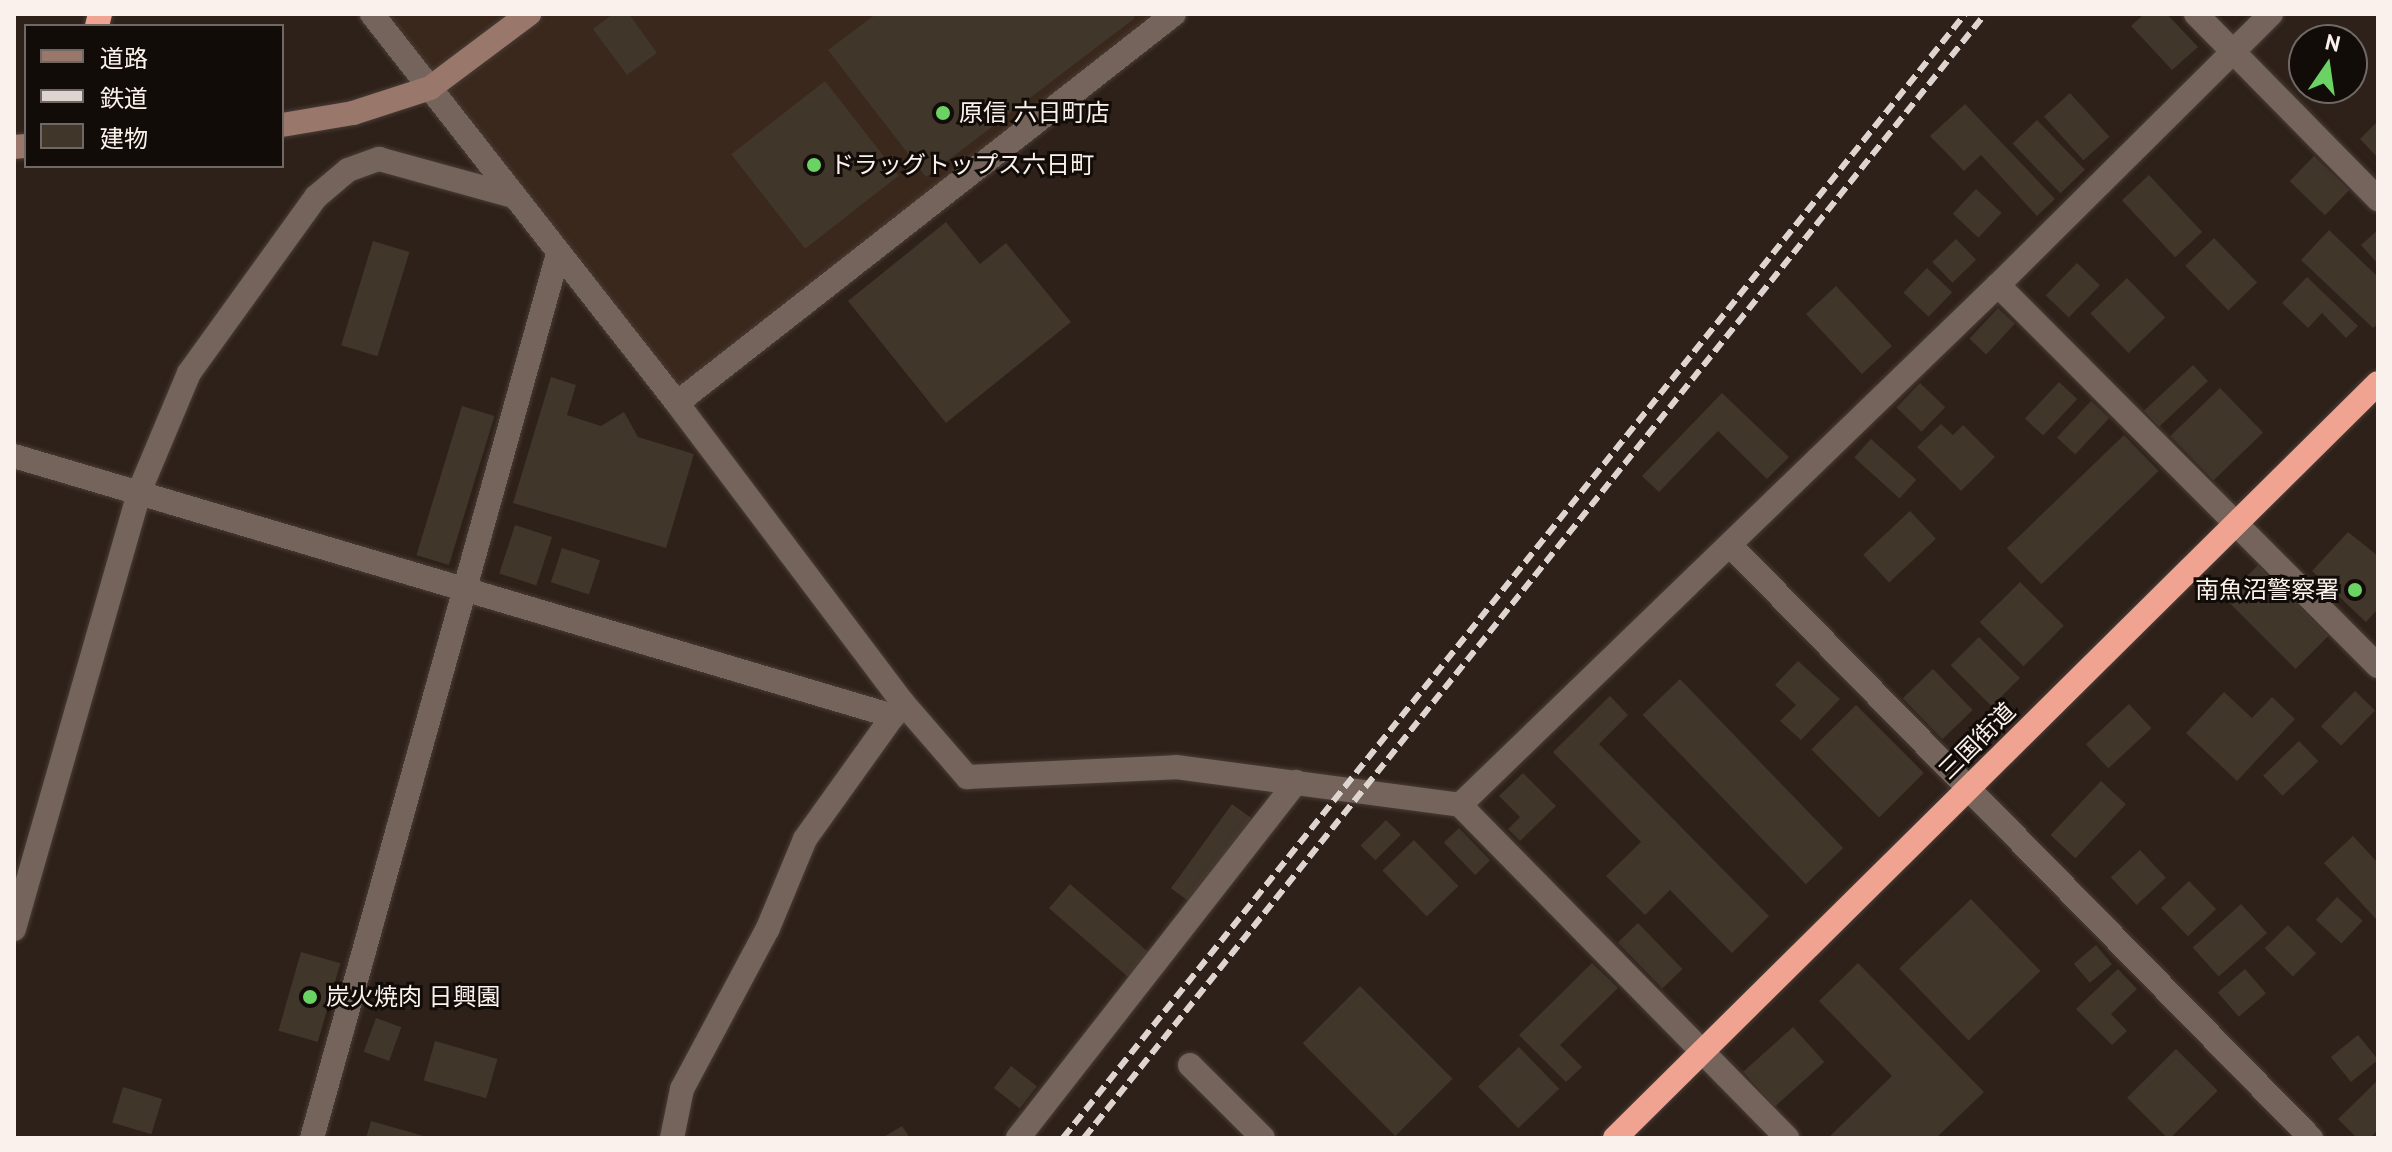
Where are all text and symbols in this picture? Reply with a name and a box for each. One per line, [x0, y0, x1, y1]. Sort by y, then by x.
legend [24, 24, 284, 168]
north arrow [2288, 24, 2368, 104]
text: N [2323, 27, 2343, 58]
text: 道路 [100, 43, 148, 74]
text: 鉄道 [100, 83, 148, 114]
place label: 原信 六日町店 [959, 99, 1109, 127]
marker: 原信 六日町店 [934, 104, 952, 122]
text: 建物 [100, 123, 148, 154]
place label: ドラッグトップス六日町 [830, 151, 1094, 179]
marker: ドラッグトップス六日町 [805, 156, 823, 174]
place label: 南魚沼警察署 [2195, 576, 2339, 604]
marker: 南魚沼警察署 [2346, 581, 2364, 599]
street label: 三国街道 [1933, 697, 2021, 785]
place label: 炭火焼肉 日興園 [326, 983, 500, 1011]
marker: 炭火焼肉 日興園 [301, 988, 319, 1006]

